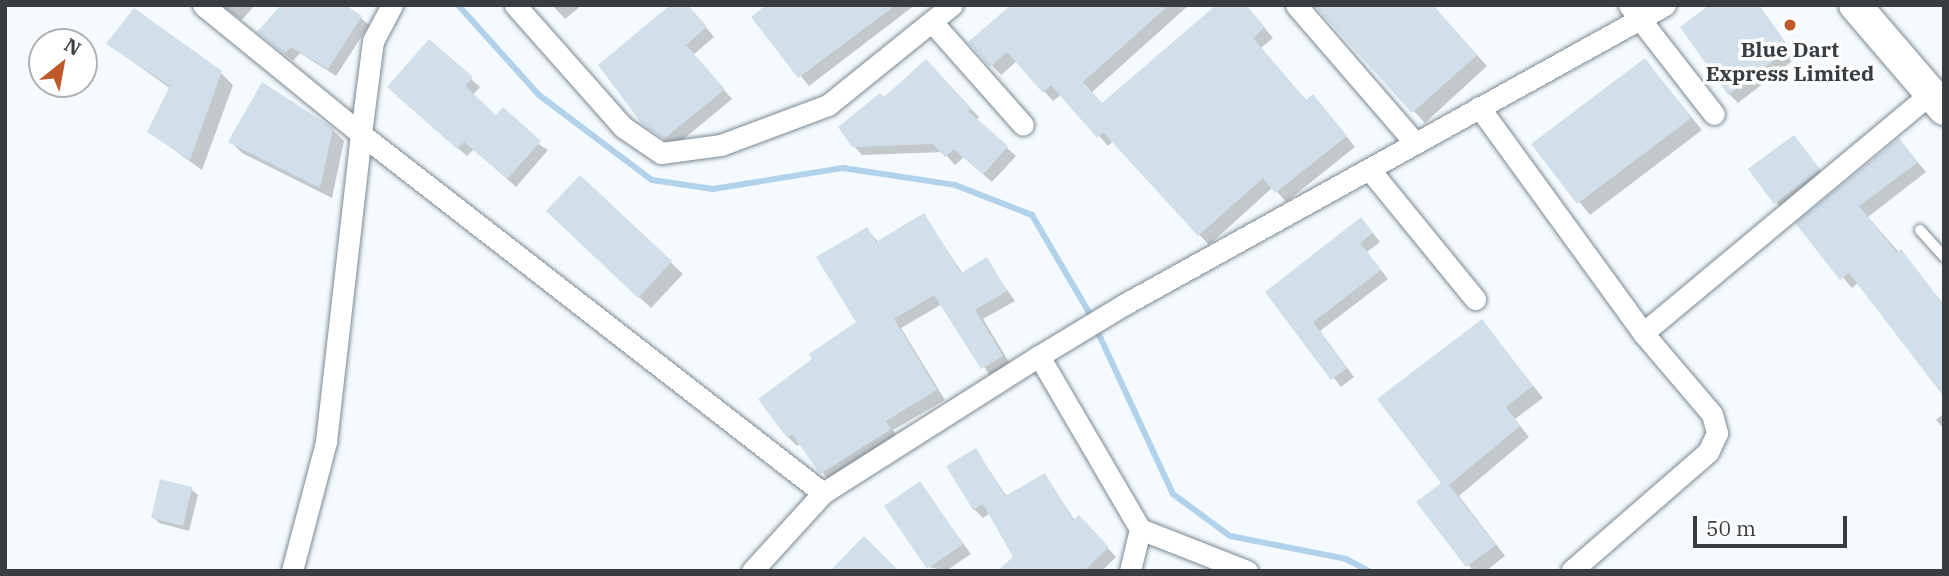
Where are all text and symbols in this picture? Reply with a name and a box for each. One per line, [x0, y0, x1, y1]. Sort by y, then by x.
marker: Blue Dart Express Limited [1782, 17, 1798, 33]
north arrow [28, 28, 98, 98]
text: N [60, 33, 85, 61]
place label: Blue Dart Express Limited [1706, 36, 1874, 86]
scale bar [1697, 503, 1851, 546]
text: 50 m [1706, 514, 1756, 542]

